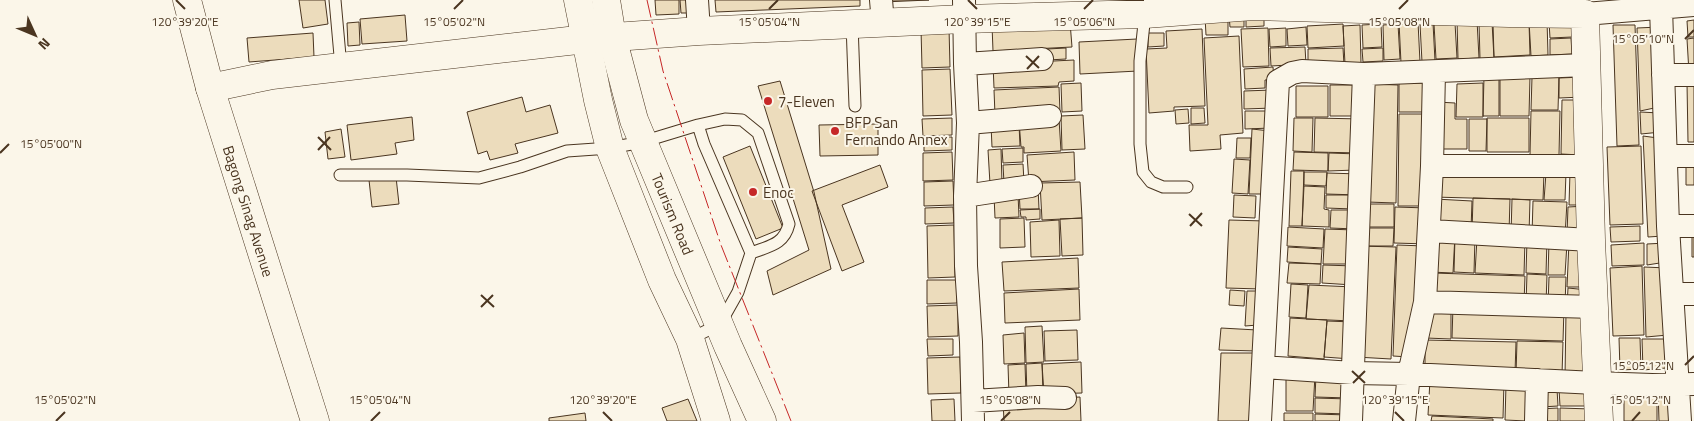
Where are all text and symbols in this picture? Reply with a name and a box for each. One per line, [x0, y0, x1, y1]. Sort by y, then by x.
north arrow [10, 10, 60, 60]
text: 120°39'20"E [151, 12, 219, 31]
text: 15°05'02"N [423, 12, 485, 31]
text: 15°05'04"N [738, 12, 800, 31]
text: 120°39'15"E [943, 12, 1011, 31]
text: 15°05'06"N [1053, 12, 1115, 31]
text: 15°05'08"N [1368, 12, 1430, 31]
text: 15°05'10"N [1612, 29, 1674, 48]
text: N [34, 34, 56, 55]
place label: 7-Eleven [778, 90, 835, 113]
marker: 7-Eleven [762, 95, 774, 107]
place label: BFP San Fernando Annex [845, 111, 948, 151]
marker: BFP San Fernando Annex [829, 125, 841, 137]
text: 15°05'00"N [20, 134, 82, 153]
street label: Bagong Sinag Avenue [217, 143, 280, 280]
street label: Tourism Road [646, 170, 700, 258]
place label: Enoc [763, 181, 794, 204]
marker: Enoc [747, 186, 759, 198]
text: 15°05'12"N [1612, 356, 1674, 375]
text: 15°05'02"N [34, 390, 96, 409]
text: 15°05'04"N [349, 390, 411, 409]
text: 120°39'20"E [569, 390, 637, 409]
text: 15°05'08"N [979, 390, 1041, 409]
text: 120°39'15"E [1361, 390, 1429, 409]
text: 15°05'12"N [1609, 390, 1671, 409]

